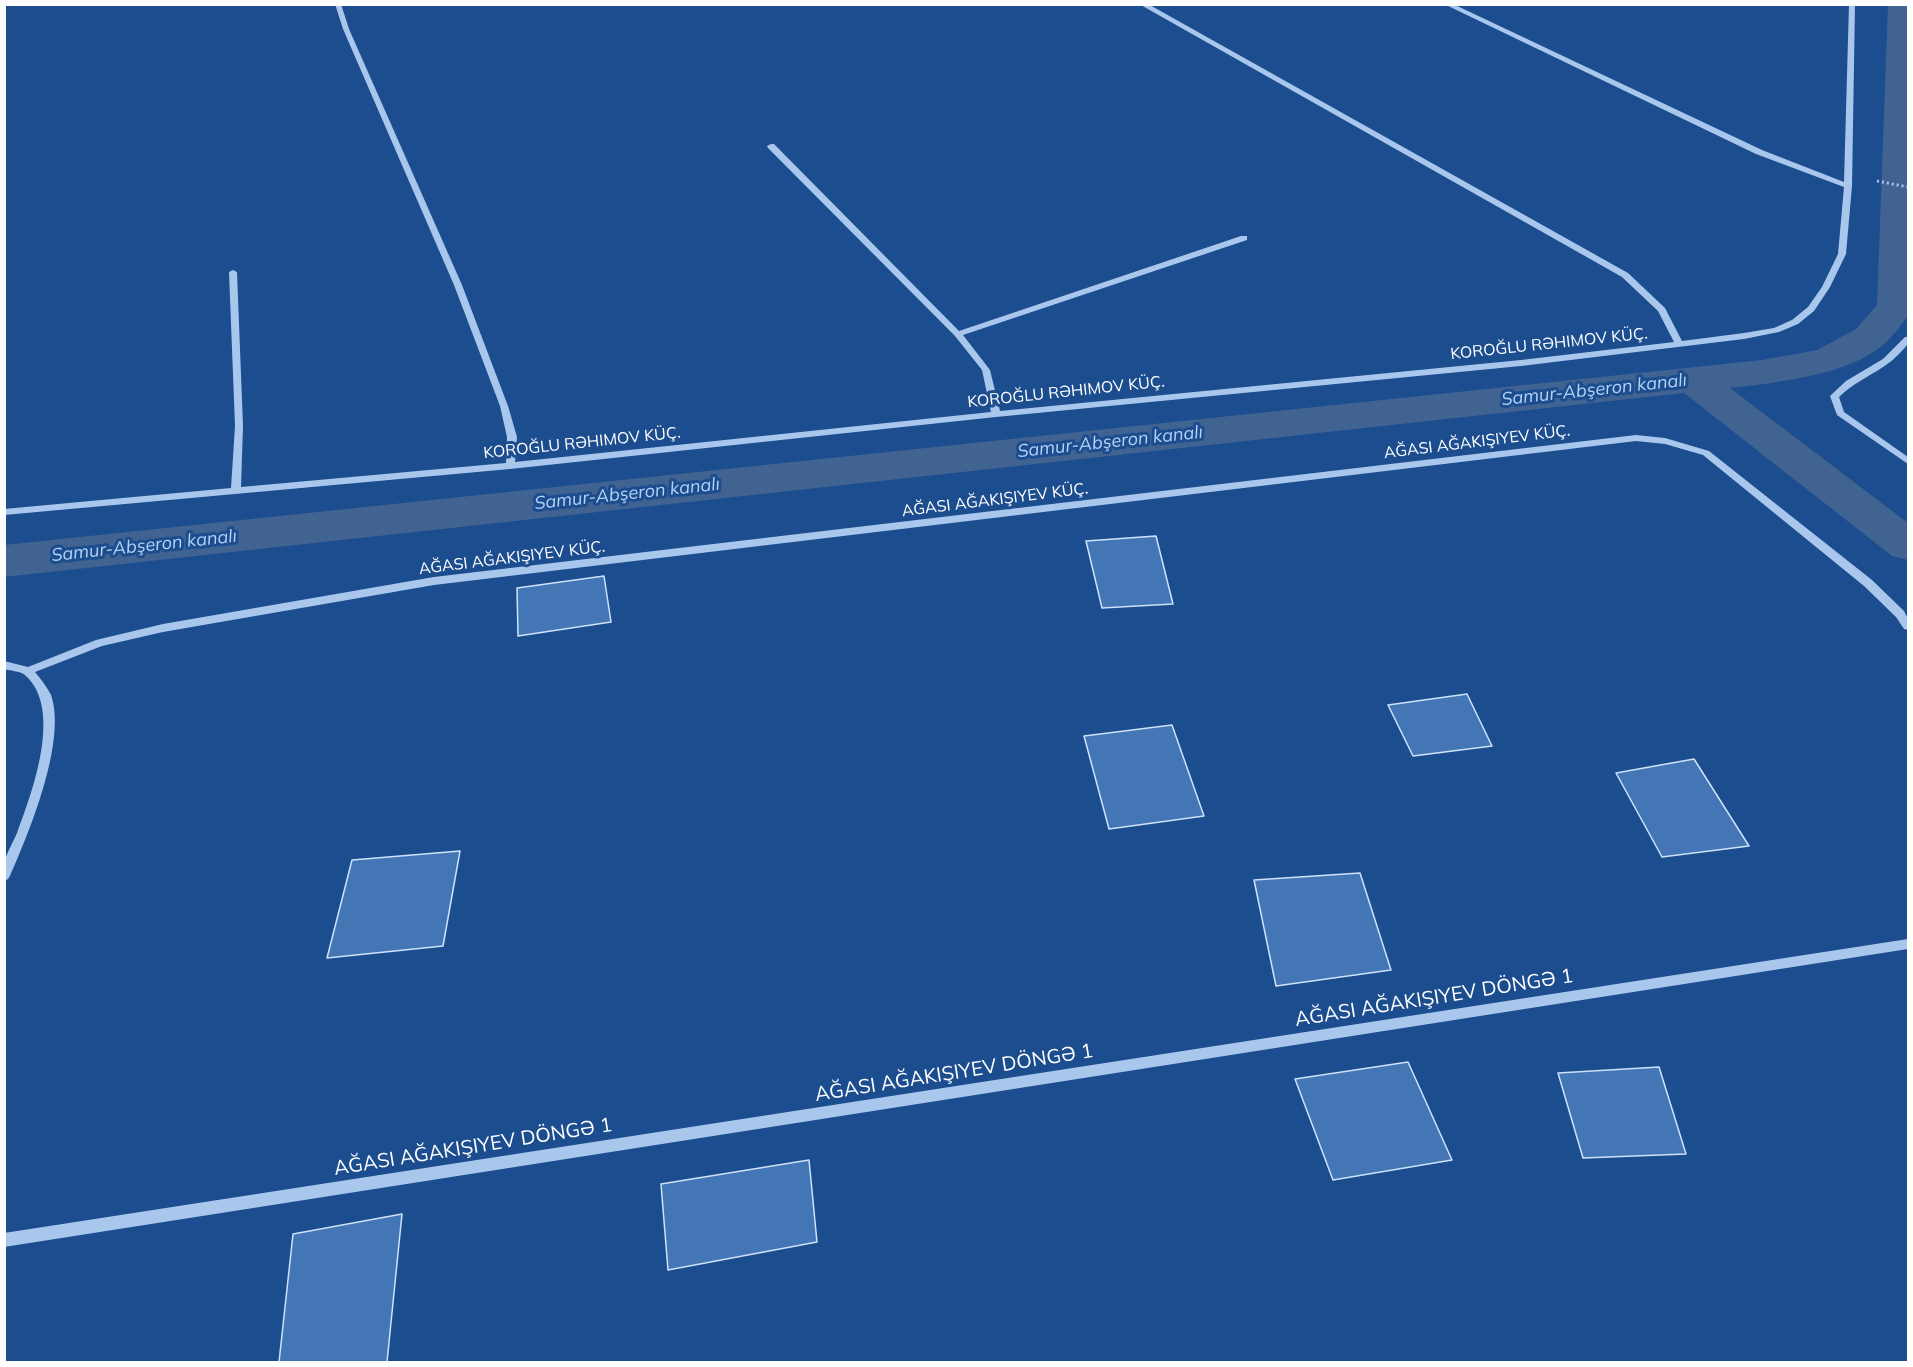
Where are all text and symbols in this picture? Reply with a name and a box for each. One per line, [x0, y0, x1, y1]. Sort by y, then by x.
street label: KOROĞLU RƏHIMOV KÜÇ. [1449, 324, 1649, 364]
water label: Samur-Abşeron kanalı [1500, 370, 1688, 410]
street label: KOROĞLU RƏHIMOV KÜÇ. [966, 372, 1166, 412]
street label: AĞASI AĞAKIŞIYEV KÜÇ. [1383, 421, 1571, 463]
water label: Samur-Abşeron kanalı [1016, 422, 1204, 462]
street label: KOROĞLU RƏHIMOV KÜÇ. [482, 423, 682, 463]
water label: Samur-Abşeron kanalı [533, 474, 721, 514]
street label: AĞASI AĞAKIŞIYEV KÜÇ. [901, 479, 1089, 521]
water label: Samur-Abşeron kanalı [50, 526, 238, 566]
street label: AĞASI AĞAKIŞIYEV KÜÇ. [418, 537, 606, 579]
street label: AĞASI AĞAKIŞIYEV DÖNGƏ 1 [1293, 964, 1575, 1032]
street label: AĞASI AĞAKIŞIYEV DÖNGƏ 1 [813, 1039, 1095, 1107]
street label: AĞASI AĞAKIŞIYEV DÖNGƏ 1 [332, 1113, 614, 1181]

